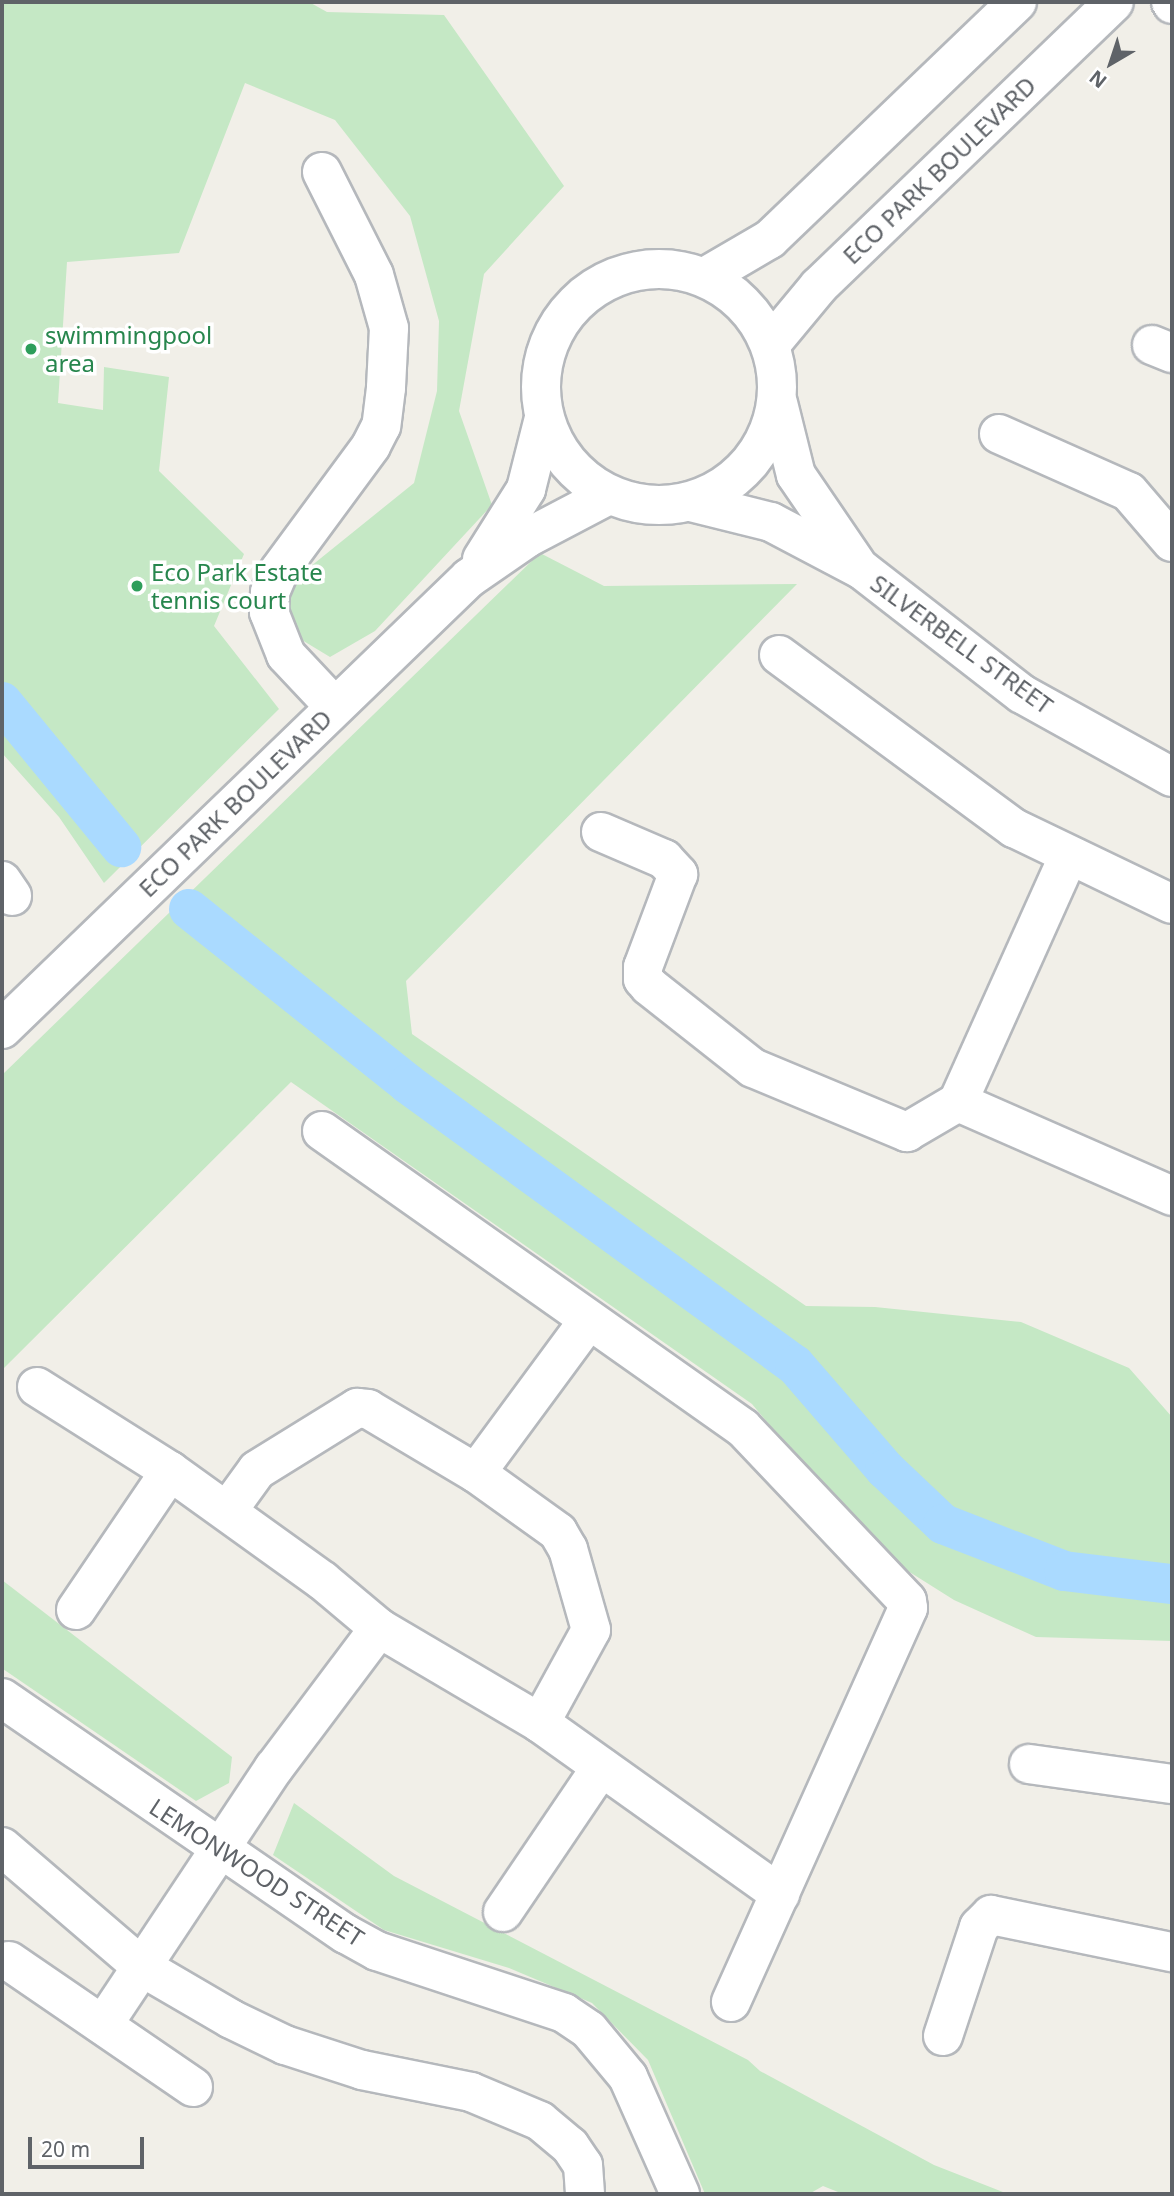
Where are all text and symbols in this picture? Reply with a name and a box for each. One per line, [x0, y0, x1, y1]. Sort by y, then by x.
north arrow [1076, 28, 1146, 98]
text: N [1084, 64, 1112, 94]
street label: ECO PARK BOULEVARD [837, 70, 1041, 270]
place label: swimmingpool area [45, 321, 212, 377]
marker: swimmingpool area [23, 341, 39, 357]
place label: Eco Park Estate tennis court [151, 558, 323, 614]
street label: SILVERBELL STREET [865, 568, 1059, 720]
marker: Eco Park Estate tennis court [129, 578, 145, 594]
street label: ECO PARK BOULEVARD [133, 703, 337, 903]
street label: LEMONWOOD STREET [145, 1792, 369, 1952]
scale bar [32, 2122, 147, 2166]
text: 20 m [41, 2135, 90, 2163]

